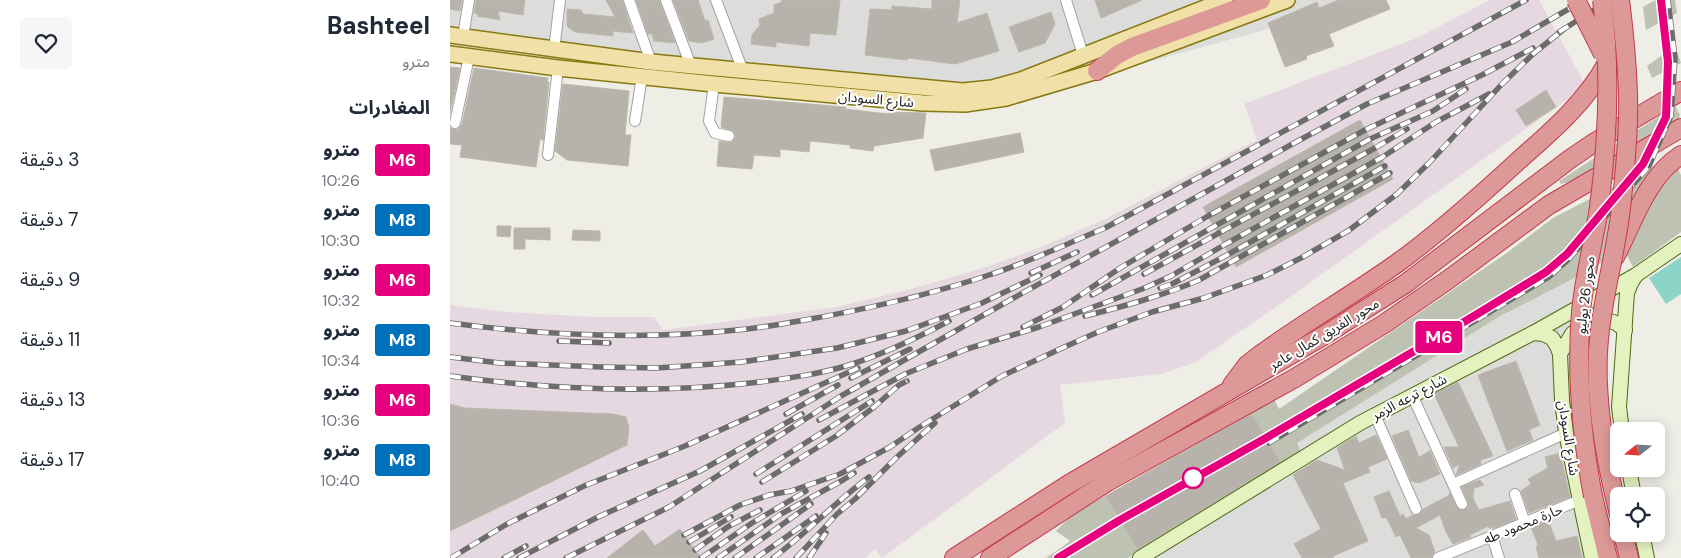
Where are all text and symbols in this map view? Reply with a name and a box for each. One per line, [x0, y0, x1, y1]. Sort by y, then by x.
text: Bashteel [327, 10, 430, 41]
button: heart [20, 17, 72, 69]
text: مترو [402, 51, 430, 72]
street label: شارع السودان [837, 87, 915, 113]
text: المغادرات [349, 95, 430, 120]
text: مترو [323, 137, 360, 162]
text: 3 دقيقة [20, 147, 80, 172]
text: M6 [389, 148, 416, 172]
text: 10:26 [322, 170, 360, 191]
text: مترو [323, 197, 360, 222]
text: 7 دقيقة [20, 207, 79, 232]
text: M8 [389, 208, 416, 232]
text: 10:30 [320, 230, 360, 251]
street label: محور 26 يوليو [1571, 255, 1599, 335]
text: مترو [323, 257, 360, 282]
text: 9 دقيقة [20, 267, 80, 292]
text: M6 [389, 268, 416, 292]
text: 10:32 [322, 290, 360, 311]
street label: محور الفريق كمال عامر [1265, 294, 1383, 375]
text: مترو [323, 317, 360, 342]
line badge: M6 [1416, 321, 1462, 353]
text: M6 [1425, 325, 1453, 349]
text: 11 دقيقة [20, 327, 80, 352]
text: M8 [389, 328, 416, 352]
text: 10:34 [322, 350, 360, 371]
street label: شارع ترعه الزمر [1367, 370, 1451, 427]
text: مترو [323, 377, 360, 402]
text: 13 دقيقة [20, 387, 86, 412]
text: M6 [389, 388, 416, 412]
street label: شارع السودان [1552, 399, 1584, 477]
text: 10:36 [321, 410, 360, 431]
north arrow [1610, 422, 1665, 478]
map controls [1610, 422, 1665, 542]
text: مترو [323, 437, 360, 462]
text: 17 دقيقة [20, 447, 84, 472]
text: M8 [389, 448, 416, 472]
unlabelled marker [1182, 467, 1204, 489]
text: 10:40 [320, 470, 360, 491]
button: locate [1610, 487, 1665, 542]
street label: حارة محمود طه [1481, 500, 1565, 548]

